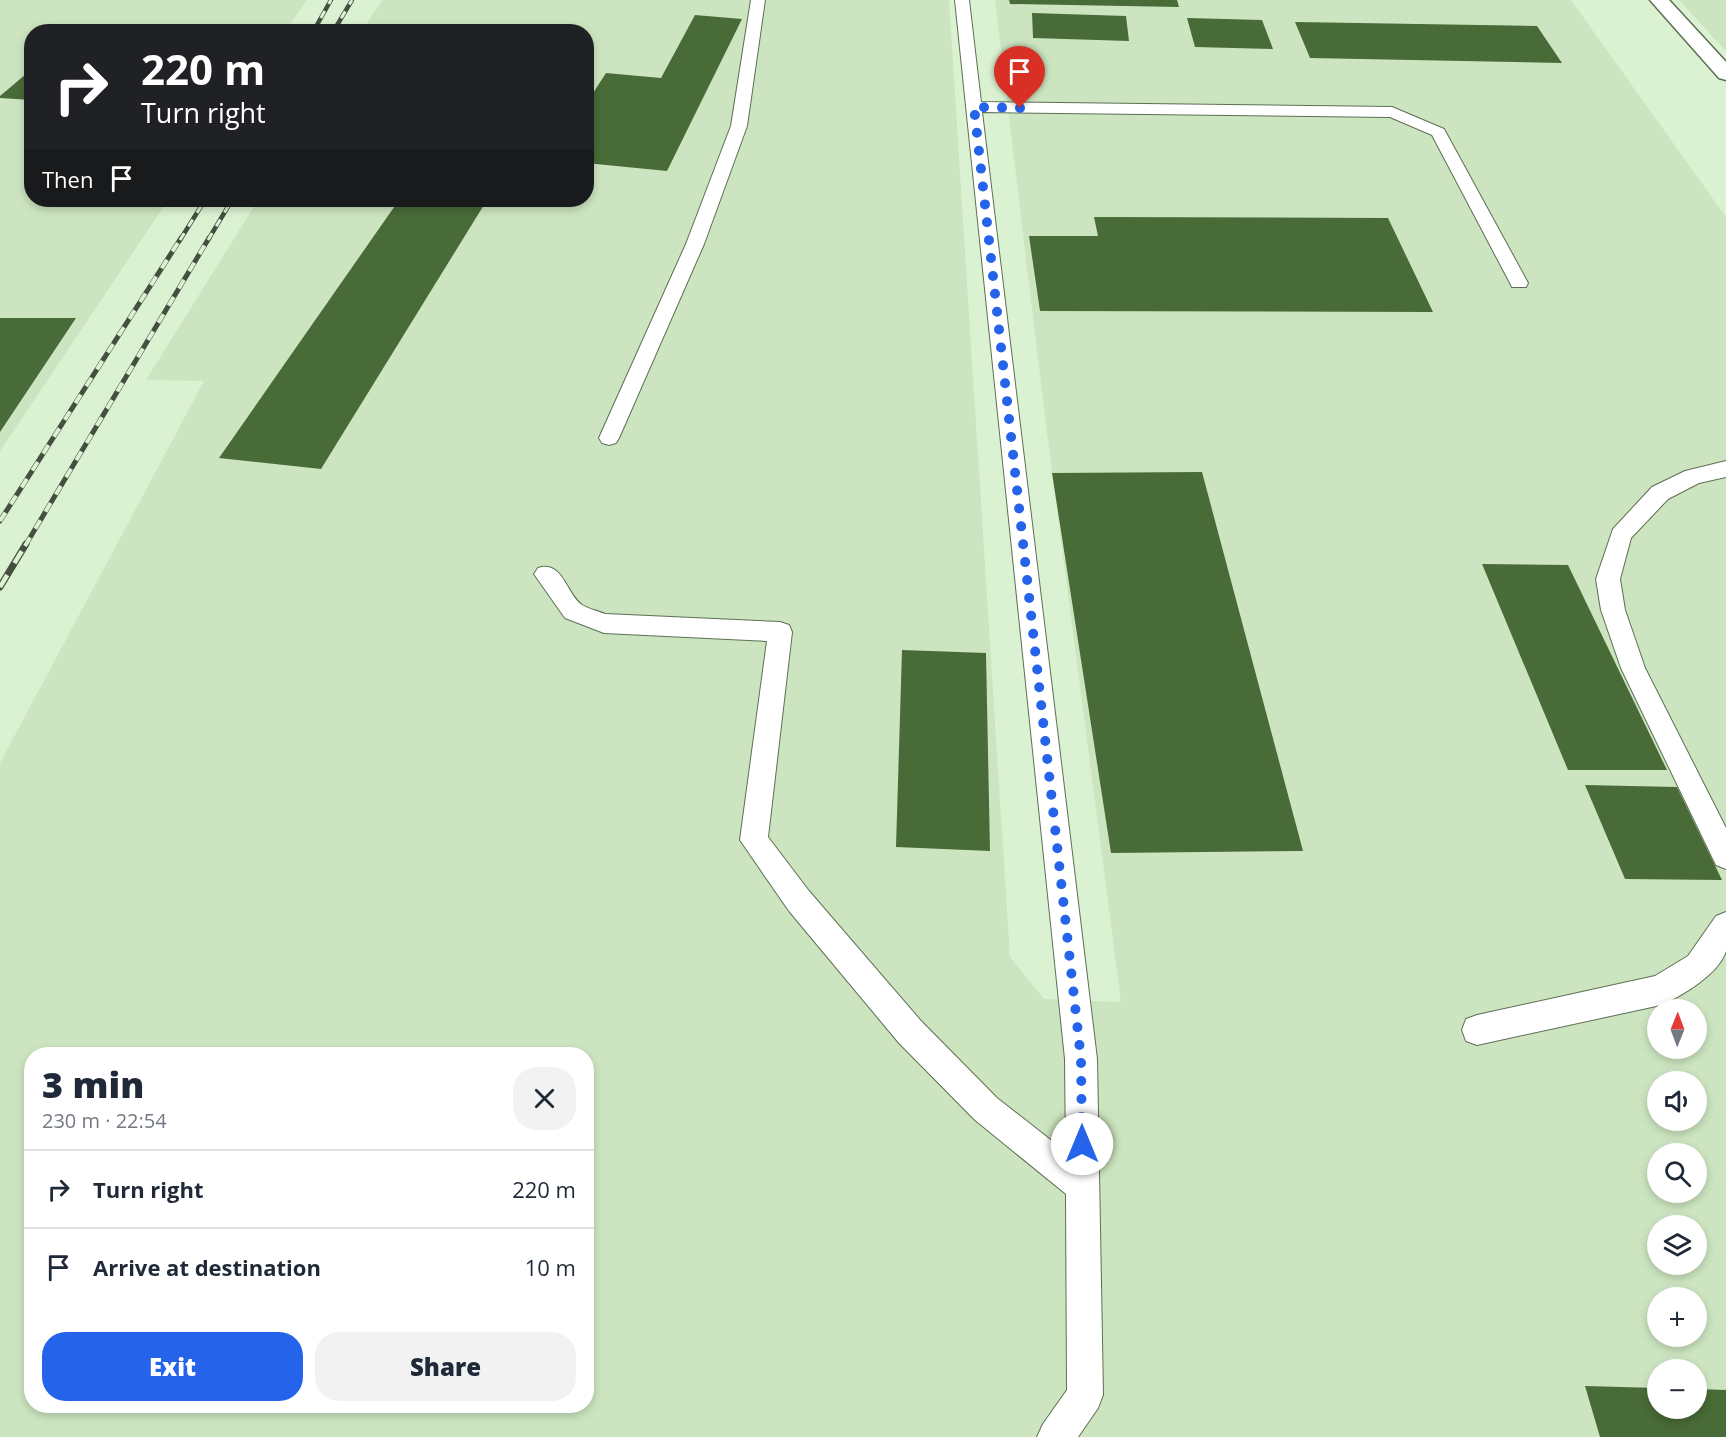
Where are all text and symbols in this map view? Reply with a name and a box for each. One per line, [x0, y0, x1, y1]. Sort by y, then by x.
text: 220 m [141, 40, 265, 97]
pin [994, 46, 1045, 108]
icon: right [42, 48, 120, 126]
icon: arrive [1003, 55, 1036, 88]
text: Turn right [141, 94, 266, 131]
icon: arrive [105, 162, 138, 195]
text: Then [42, 164, 93, 194]
north arrow [1647, 999, 1707, 1059]
map controls [1647, 999, 1707, 1419]
text: 3 min [42, 1060, 144, 1109]
button: close [513, 1067, 576, 1130]
button: sound [1647, 1071, 1707, 1131]
text: 230 m · 22:54 [42, 1107, 167, 1134]
position arrow [1050, 1112, 1114, 1176]
button: search [1647, 1143, 1707, 1203]
icon: right [42, 1173, 75, 1206]
text: Turn right [93, 1174, 204, 1204]
text: 220 m [512, 1174, 576, 1204]
button: layers [1647, 1215, 1707, 1275]
icon: arrive [42, 1251, 75, 1284]
text: Arrive at destination [93, 1252, 321, 1282]
text: 10 m [525, 1252, 576, 1282]
button: + [1647, 1287, 1707, 1347]
button: Exit [42, 1332, 303, 1401]
button: Share [315, 1332, 576, 1401]
button: − [1647, 1359, 1707, 1419]

